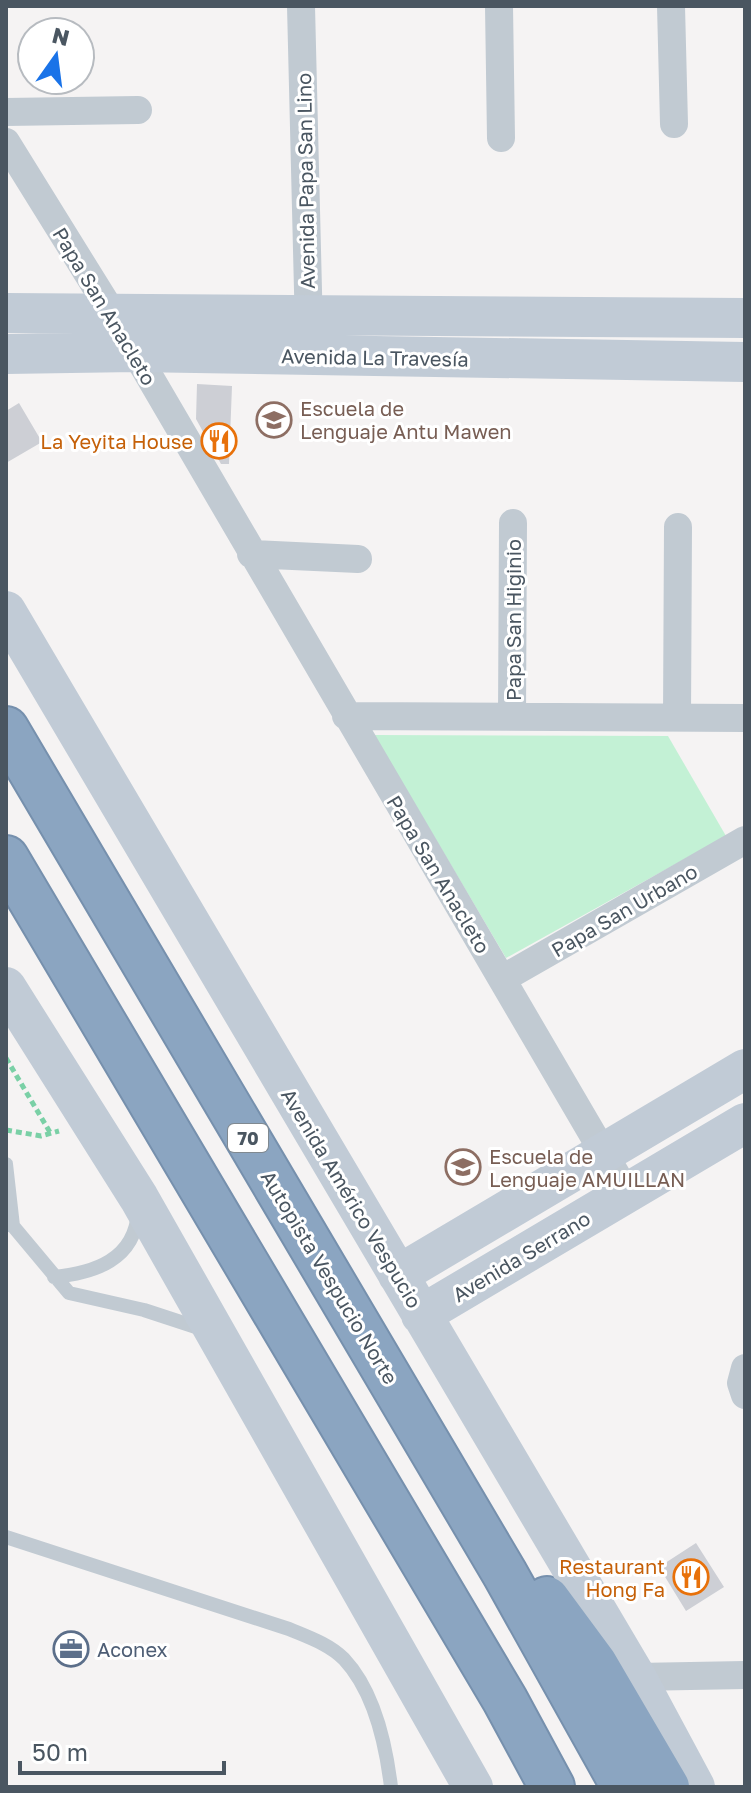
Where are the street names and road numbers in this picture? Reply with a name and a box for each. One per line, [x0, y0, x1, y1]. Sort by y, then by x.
street label: Avenida Papa San Lino [291, 73, 319, 289]
street label: Papa San Anacleto [48, 223, 162, 389]
street label: Avenida La Travesía [281, 343, 469, 371]
street label: Papa San Higinio [501, 539, 525, 701]
street label: Papa San Anacleto [382, 791, 496, 957]
street label: Papa San Urbano [547, 858, 701, 962]
street label: Avenida Américo Vespucio [277, 1084, 427, 1312]
road number: 70 [228, 1124, 268, 1152]
street label: Autopista Vespucio Norte [257, 1166, 403, 1388]
street label: Avenida Serrano [448, 1205, 594, 1307]

